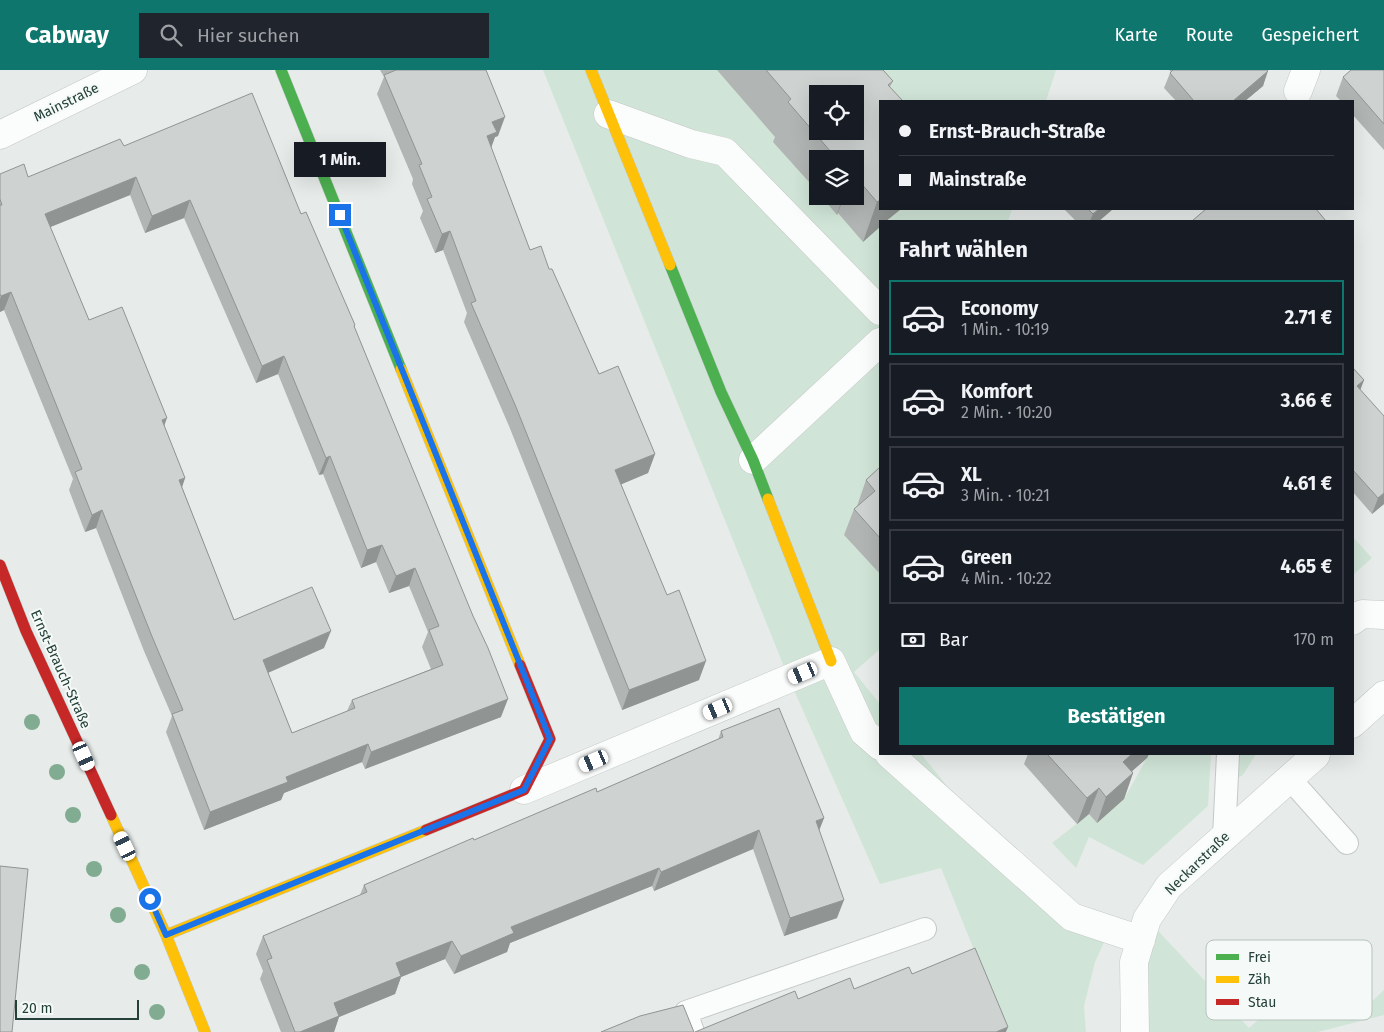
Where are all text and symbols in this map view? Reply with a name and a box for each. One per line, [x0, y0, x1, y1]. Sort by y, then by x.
search box [139, 13, 489, 58]
text: Cabway [25, 21, 109, 49]
icon: search [157, 21, 185, 49]
text: Hier suchen [197, 24, 300, 47]
text: Karte [1115, 24, 1158, 46]
text: Route [1186, 24, 1233, 46]
text: Gespeichert [1261, 24, 1359, 46]
street label: Mainstraße [31, 79, 102, 126]
map controls [809, 85, 864, 205]
button: locate [809, 85, 864, 140]
text: Ernst-Brauch-Straße [929, 120, 1106, 143]
callout: 1 Min. [294, 142, 386, 178]
text: 1 Min. [319, 150, 361, 169]
button: layers [809, 150, 864, 205]
text: Mainstraße [929, 168, 1027, 191]
route end [329, 204, 351, 226]
text: Fahrt wählen [899, 236, 1028, 263]
icon: car [901, 295, 946, 340]
text: Economy [961, 297, 1038, 320]
text: 2.71 € [1284, 306, 1332, 329]
text: 1 Min. · 10:19 [961, 320, 1049, 339]
icon: car [901, 378, 946, 423]
text: Komfort [961, 380, 1032, 403]
text: 3.66 € [1281, 389, 1332, 412]
text: 2 Min. · 10:20 [961, 403, 1052, 422]
icon: car [901, 461, 946, 506]
text: XL [961, 463, 982, 486]
text: 4.61 € [1283, 472, 1332, 495]
text: 3 Min. · 10:21 [961, 486, 1050, 505]
icon: car [901, 544, 946, 589]
text: Green [961, 546, 1012, 569]
text: 4.65 € [1280, 555, 1332, 578]
text: 4 Min. · 10:22 [961, 569, 1052, 588]
street label: Ernst-Brauch-Straße [27, 607, 94, 731]
icon: cash [899, 626, 927, 654]
text: Bar [939, 628, 968, 651]
text: 170 m [1293, 630, 1334, 649]
car [786, 660, 819, 686]
button: Bestätigen [899, 687, 1334, 745]
car [701, 696, 734, 722]
car [71, 739, 96, 773]
car [577, 748, 610, 774]
street label: Neckarstraße [1161, 828, 1233, 899]
car [111, 829, 138, 863]
route start [139, 888, 161, 910]
legend [1206, 940, 1372, 1020]
text: Frei [1248, 949, 1271, 966]
text: Zäh [1248, 971, 1271, 988]
text: Stau [1248, 994, 1276, 1011]
scale bar [15, 997, 139, 1020]
text: 20 m [22, 1000, 52, 1017]

